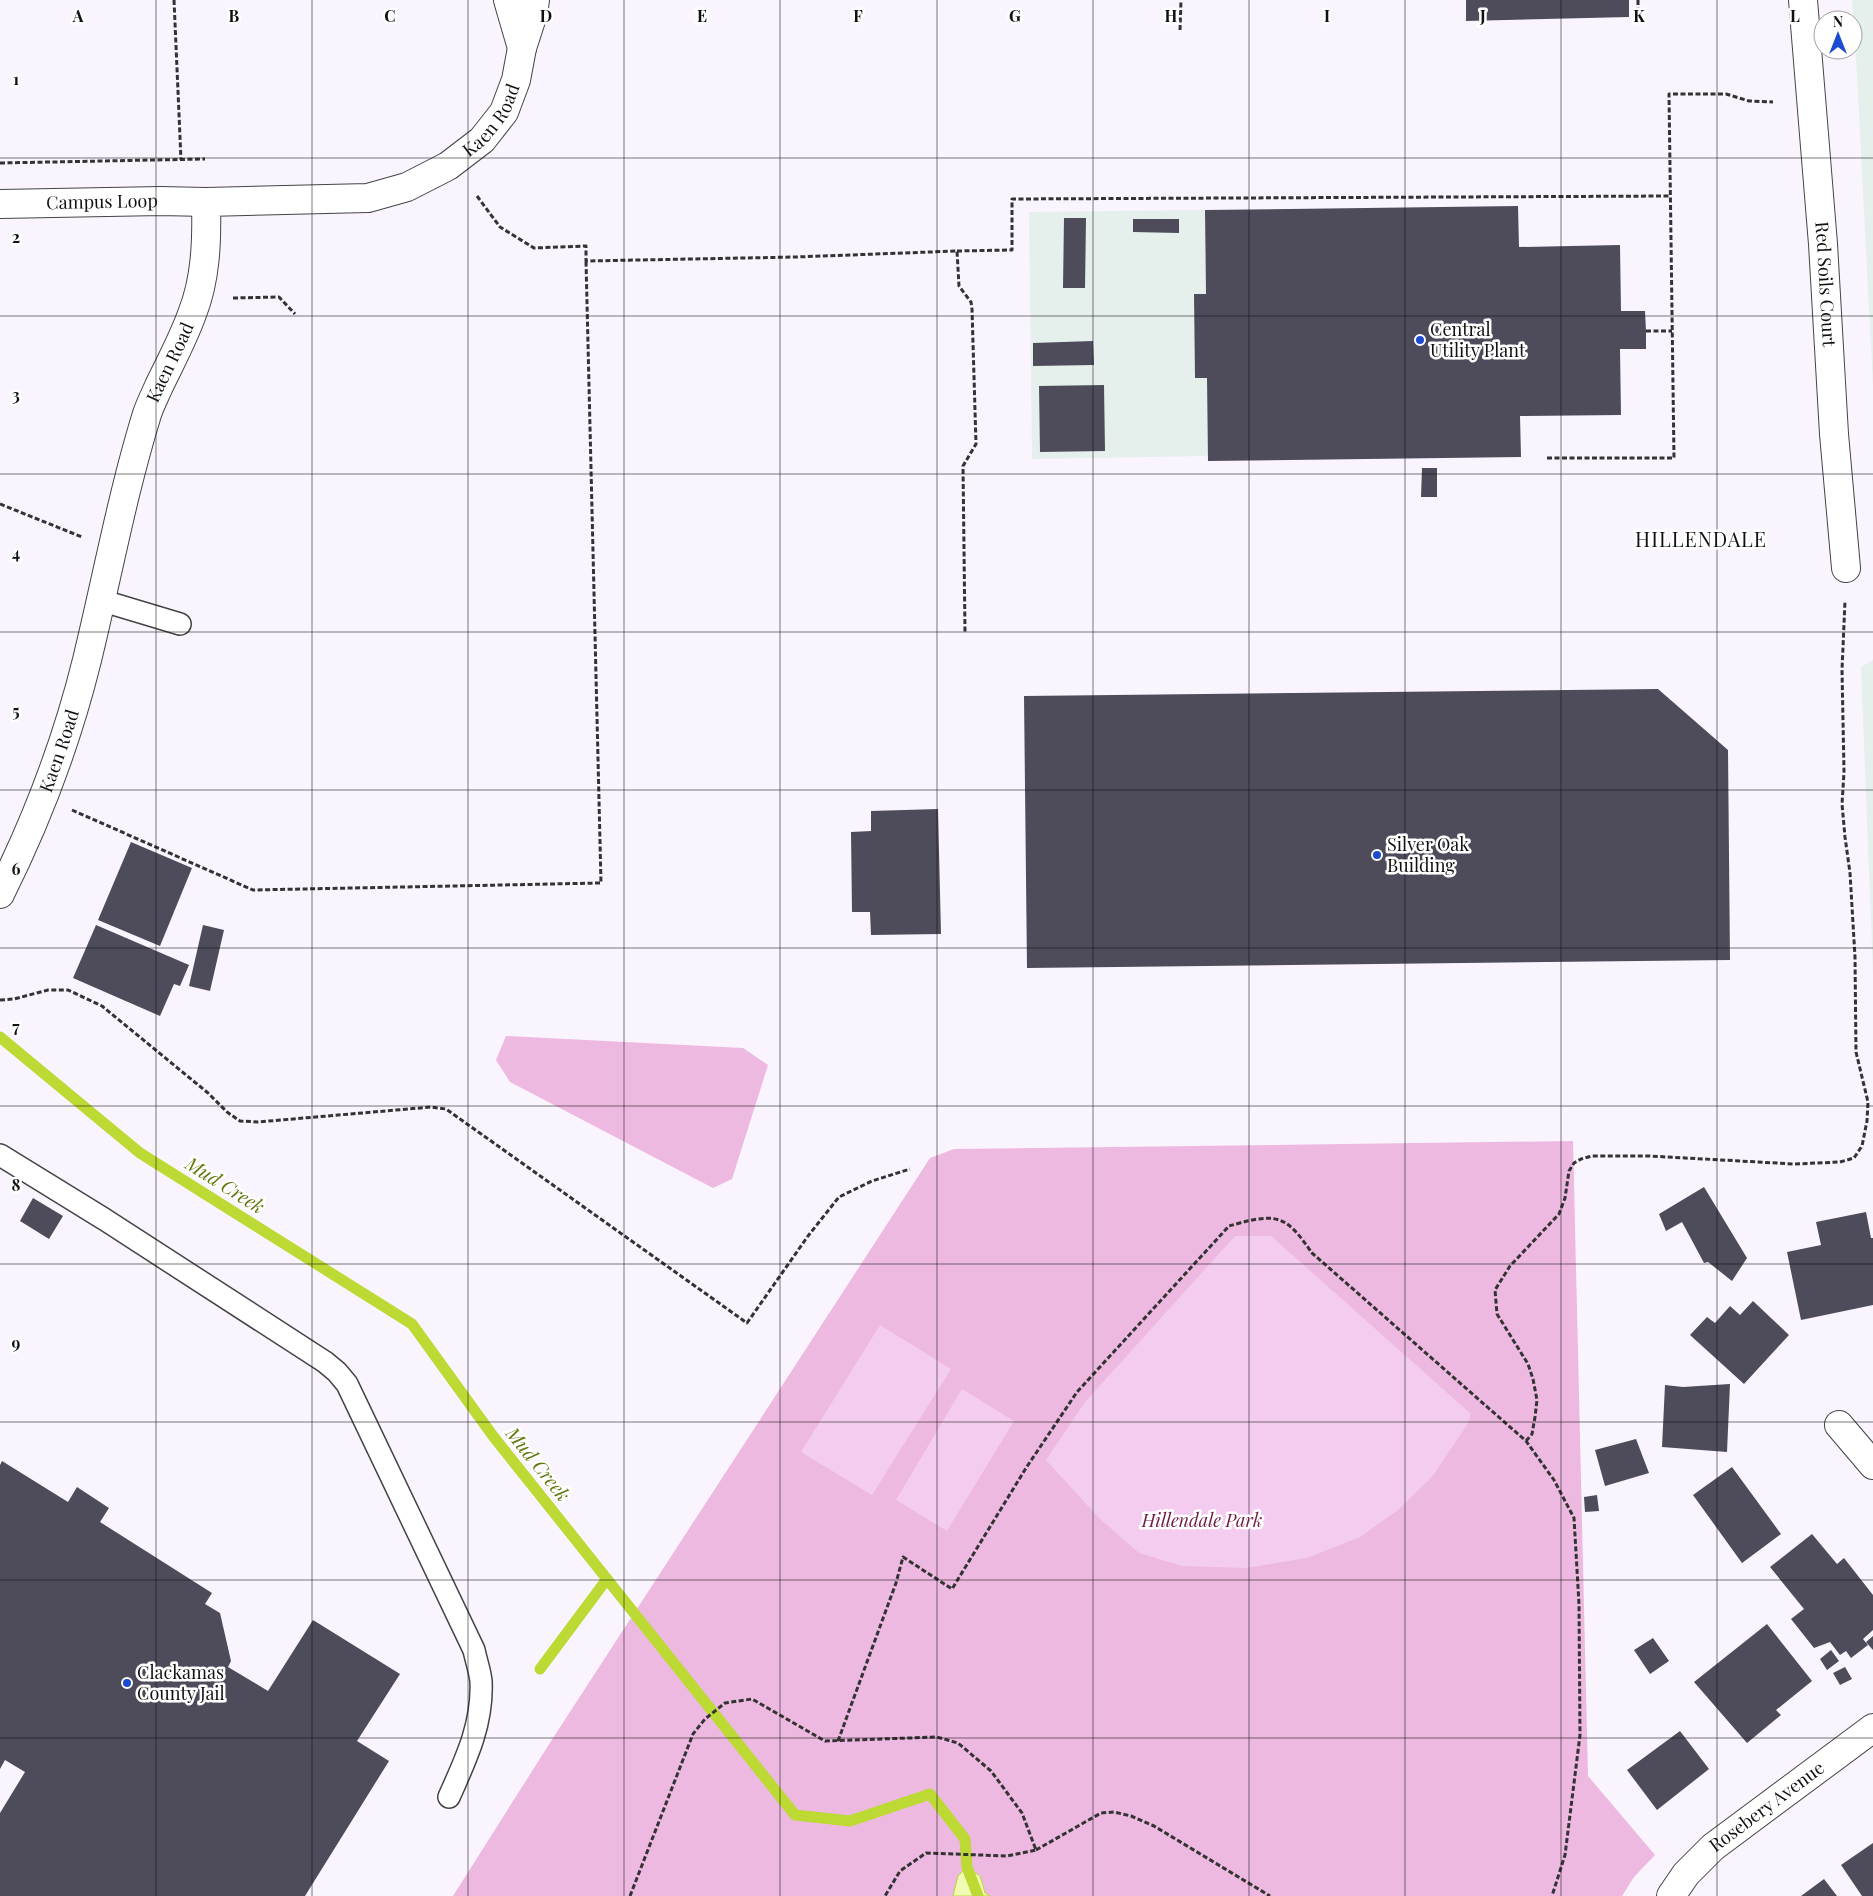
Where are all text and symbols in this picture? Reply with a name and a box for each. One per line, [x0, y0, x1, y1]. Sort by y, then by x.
text: A [72, 5, 84, 26]
text: B [229, 5, 240, 26]
text: C [384, 5, 396, 26]
text: D [540, 5, 552, 26]
text: E [697, 5, 707, 26]
text: F [853, 5, 863, 26]
text: G [1009, 5, 1021, 26]
text: H [1165, 5, 1178, 26]
text: I [1324, 5, 1330, 26]
text: J [1479, 5, 1486, 26]
text: K [1633, 5, 1645, 26]
text: L [1790, 5, 1800, 26]
north arrow [1813, 10, 1863, 60]
text: N [1833, 12, 1843, 31]
text: 1 [13, 68, 19, 89]
street label: Kaen Road [457, 80, 525, 162]
street label: Campus Loop [46, 188, 158, 214]
street label: Red Soils Court [1810, 220, 1842, 348]
text: 2 [12, 226, 20, 247]
place label: Central Utility Plant [1430, 317, 1526, 362]
street label: Kaen Road [140, 318, 199, 406]
marker: Central Utility Plant [1414, 334, 1426, 346]
text: 3 [12, 384, 20, 405]
district label: HILLENDALE [1635, 525, 1767, 552]
text: 4 [12, 542, 20, 563]
text: 5 [12, 700, 20, 721]
street label: Kaen Road [33, 706, 84, 796]
place label: Silver Oak Building [1387, 832, 1469, 877]
marker: Silver Oak Building [1371, 849, 1383, 861]
text: 6 [12, 858, 21, 879]
text: 7 [12, 1016, 20, 1037]
water label: Mud Creek [180, 1149, 270, 1219]
text: 8 [12, 1174, 21, 1195]
text: 9 [12, 1332, 21, 1353]
water label: Mud Creek [500, 1420, 577, 1506]
park label: Hillendale Park [1141, 1508, 1262, 1532]
place label: Clackamas County Jail [137, 1660, 225, 1705]
marker: Clackamas County Jail [121, 1677, 133, 1689]
street label: Rosebery Avenue [1704, 1755, 1829, 1857]

